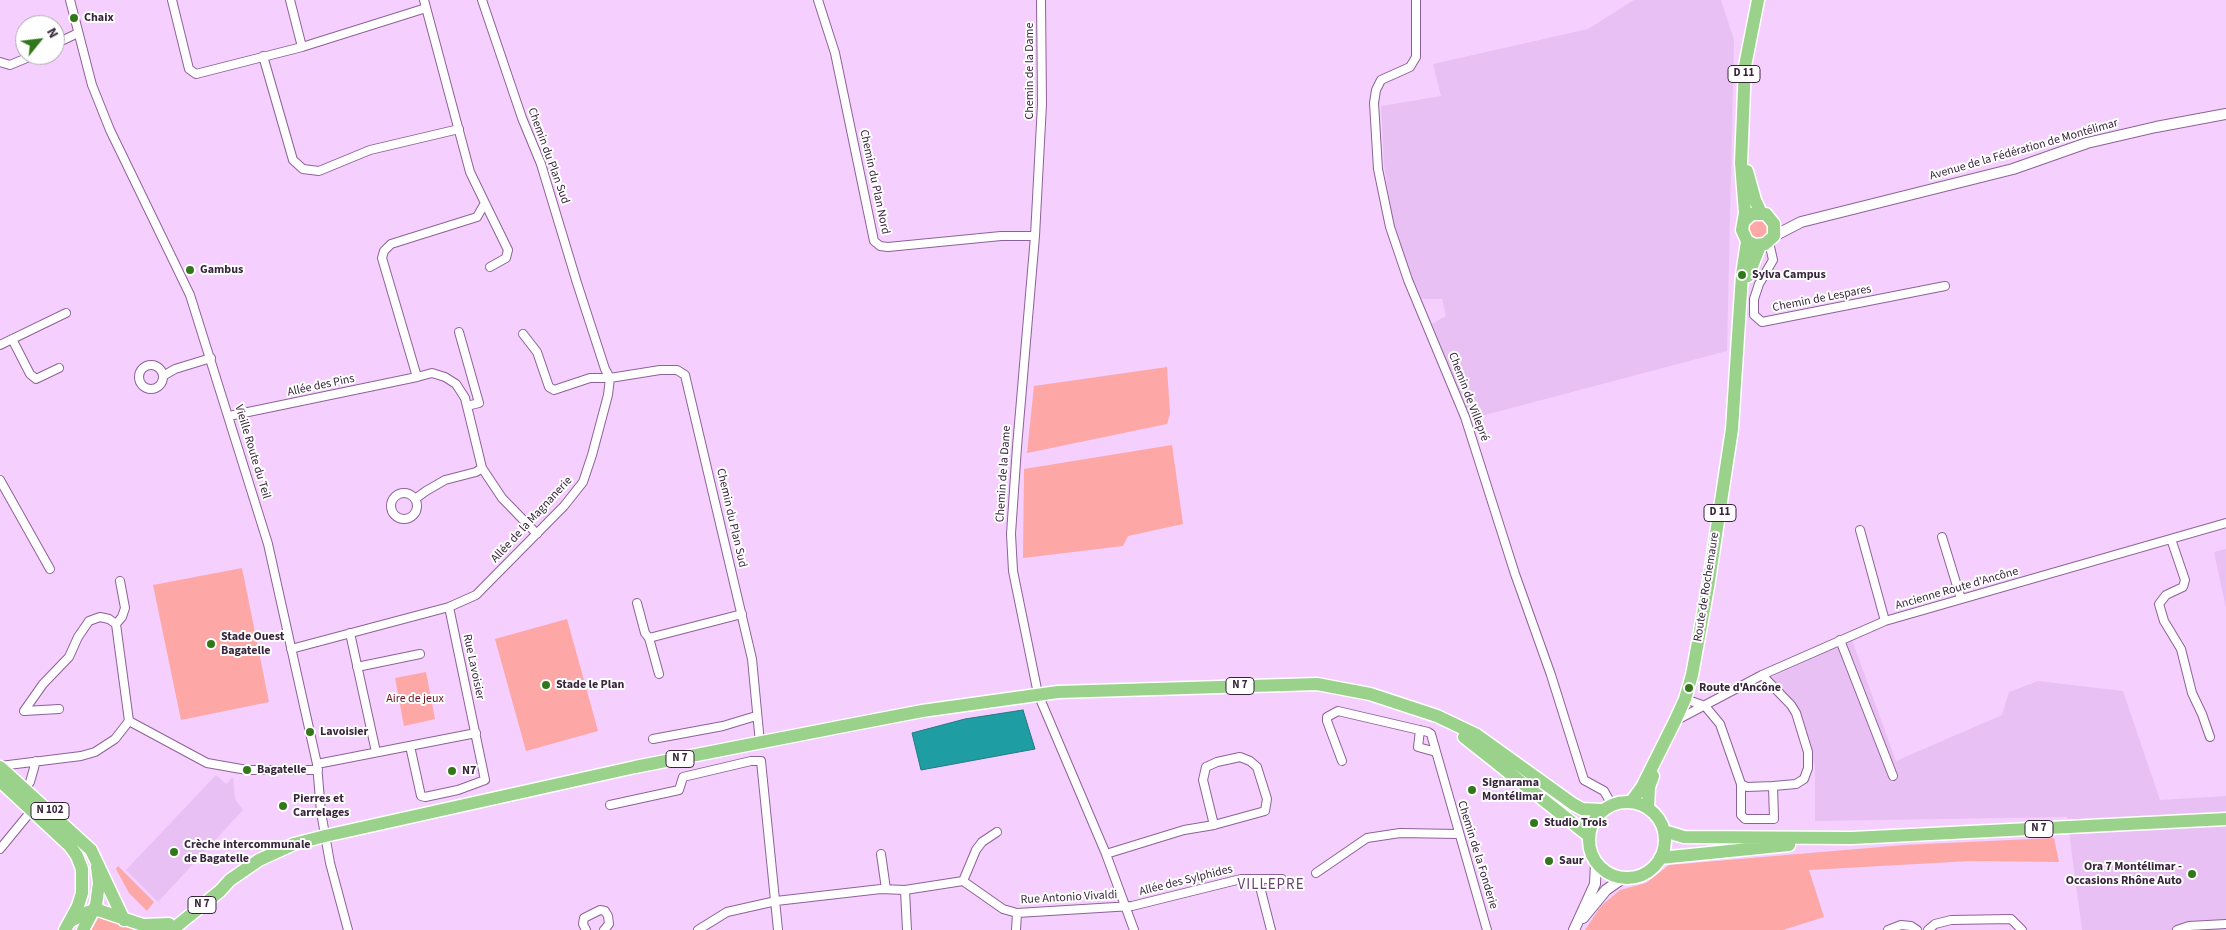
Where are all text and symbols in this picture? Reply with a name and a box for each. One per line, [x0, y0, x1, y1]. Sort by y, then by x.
place label: Chaix [84, 11, 114, 25]
marker: Chaix [68, 12, 80, 24]
north arrow [15, 15, 65, 65]
street label: Chemin de la Dame [1023, 22, 1037, 120]
text: N [41, 24, 63, 42]
road number: D 11 [1728, 66, 1760, 82]
street label: Chemin du Plan Sud [524, 106, 572, 206]
street label: Avenue de la Fédération de Montélimar [1928, 116, 2120, 184]
street label: Chemin du Plan Nord [856, 128, 892, 236]
place label: Gambus [200, 263, 243, 277]
marker: Gambus [184, 264, 196, 276]
place label: Sylva Campus [1752, 268, 1826, 282]
marker: Sylva Campus [1736, 269, 1748, 281]
street label: Chemin de Lespares [1771, 282, 1873, 316]
street label: Chemin de Villepré [1444, 351, 1492, 443]
street label: Allée des Pins [286, 372, 356, 400]
street label: Vieille Route du Teil [231, 403, 273, 501]
street label: Chemin de la Dame [993, 425, 1015, 523]
street label: Chemin du Plan Sud [713, 467, 749, 569]
street label: Allée de la Magnanerie [488, 474, 576, 566]
road number: D 11 [1704, 504, 1736, 522]
street label: Route de Rochemaure [1691, 531, 1723, 643]
street label: Ancienne Route d'Ancône [1894, 565, 2020, 613]
place label: Stade Ouest Bagatelle [221, 630, 284, 658]
street label: Rue Lavoisier [459, 633, 487, 701]
marker: Stade Ouest Bagatelle [205, 638, 217, 650]
place label: Stade le Plan [556, 678, 624, 692]
road number: N 7 [1226, 678, 1254, 694]
marker: Stade le Plan [540, 679, 552, 691]
place label: Route d'Ancône [1699, 681, 1781, 695]
marker: Route d'Ancône [1683, 682, 1695, 694]
park label: Aire de jeux [386, 692, 444, 706]
place label: Lavoisier [320, 725, 368, 739]
marker: Lavoisier [304, 726, 316, 738]
road number: N 7 [666, 751, 694, 768]
place label: Bagatelle [257, 763, 307, 777]
marker: Bagatelle [241, 764, 253, 776]
place label: N7 [462, 764, 476, 778]
marker: N7 [446, 765, 458, 777]
place label: Signarama Montélimar [1482, 776, 1543, 804]
marker: Signarama Montélimar [1466, 784, 1478, 796]
place label: Pierres et Carrelages [293, 792, 349, 820]
street label: Chemin de la Fonderie [1454, 799, 1500, 911]
marker: Pierres et Carrelages [277, 800, 289, 812]
road number: N 102 [31, 802, 69, 819]
place label: Studio Trois [1544, 816, 1607, 830]
marker: Studio Trois [1528, 817, 1540, 829]
road number: N 7 [2025, 821, 2053, 838]
place label: Crèche intercommunale de Bagatelle [184, 838, 311, 866]
marker: Crèche intercommunale de Bagatelle [168, 846, 180, 858]
place label: Saur [1559, 854, 1584, 868]
marker: Saur [1543, 855, 1555, 867]
place label: Ora 7 Montélimar - Occasions Rhône Auto [2066, 860, 2182, 888]
street label: Allée des Sylphides [1138, 862, 1234, 900]
marker: Ora 7 Montélimar - Occasions Rhône Auto [2186, 868, 2198, 880]
district label: VILLEPRE [1236, 877, 1306, 895]
street label: Rue Antonio Vivaldi [1020, 888, 1118, 908]
road number: N 7 [188, 896, 216, 914]

